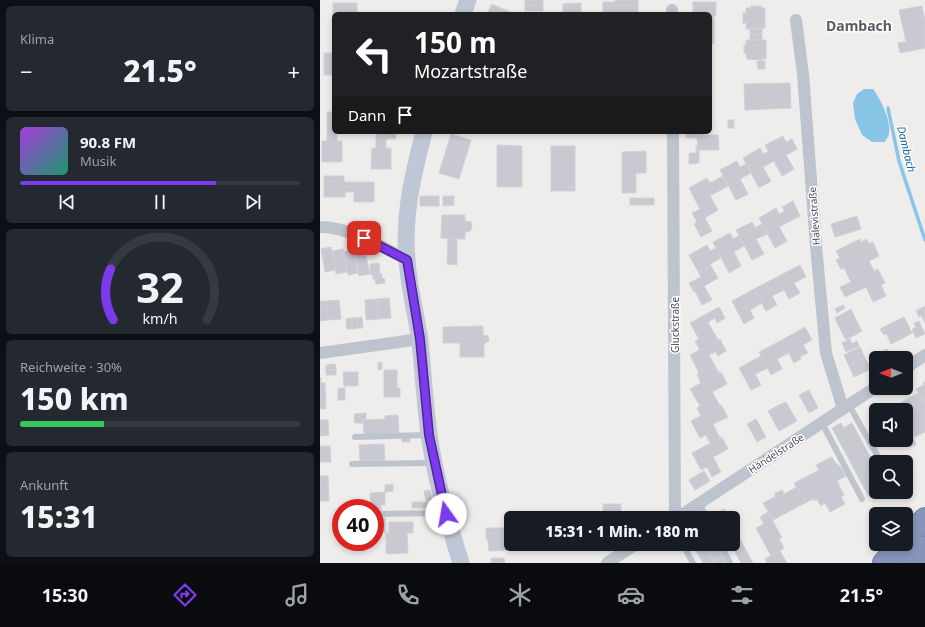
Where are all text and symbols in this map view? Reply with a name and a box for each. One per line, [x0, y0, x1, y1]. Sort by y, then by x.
district label: Dambach [826, 16, 892, 35]
text: 150 m [414, 23, 497, 61]
icon: left [348, 28, 400, 80]
text: Klima [20, 30, 54, 48]
text: 21.5° [123, 50, 197, 91]
text: − [20, 56, 33, 86]
text: + [287, 56, 300, 86]
text: Mozartstraße [414, 59, 527, 83]
icon: arrive [394, 104, 416, 126]
text: Dann [348, 105, 386, 125]
water label: Dambach [894, 124, 920, 174]
text: 90.8 FM [80, 132, 136, 152]
text: Musik [80, 152, 116, 170]
street label: Halevistraße [805, 186, 823, 246]
icon: previous [56, 191, 78, 213]
icon: pause [149, 191, 171, 213]
icon: next [242, 191, 264, 213]
pin [347, 221, 381, 255]
icon: arrive [353, 227, 375, 249]
text: 32 [136, 258, 184, 314]
street label: Gluckstraße [668, 297, 682, 353]
text: km/h [142, 308, 178, 327]
north arrow [869, 351, 913, 395]
map controls [869, 351, 913, 551]
text: Reichweite · 30% [20, 358, 122, 376]
text: 150 km [20, 378, 129, 419]
button: sound [869, 403, 913, 447]
street label: Händelstraße [746, 430, 807, 476]
button: search [869, 455, 913, 499]
text: Ankunft [20, 476, 69, 494]
position arrow [425, 493, 467, 535]
text: 15:31 [20, 496, 98, 537]
speed limit sign: 40 [332, 499, 384, 551]
button: layers [869, 507, 913, 551]
text: 15:31 · 1 Min. · 180 m [545, 521, 699, 541]
icon: directions [171, 581, 199, 609]
icon: music [283, 581, 311, 609]
icon: phone [394, 581, 422, 609]
icon: climate [506, 581, 534, 609]
icon: car [617, 581, 645, 609]
icon: filters [728, 581, 756, 609]
text: 15:30 [42, 583, 88, 607]
text: 21.5° [840, 583, 883, 607]

